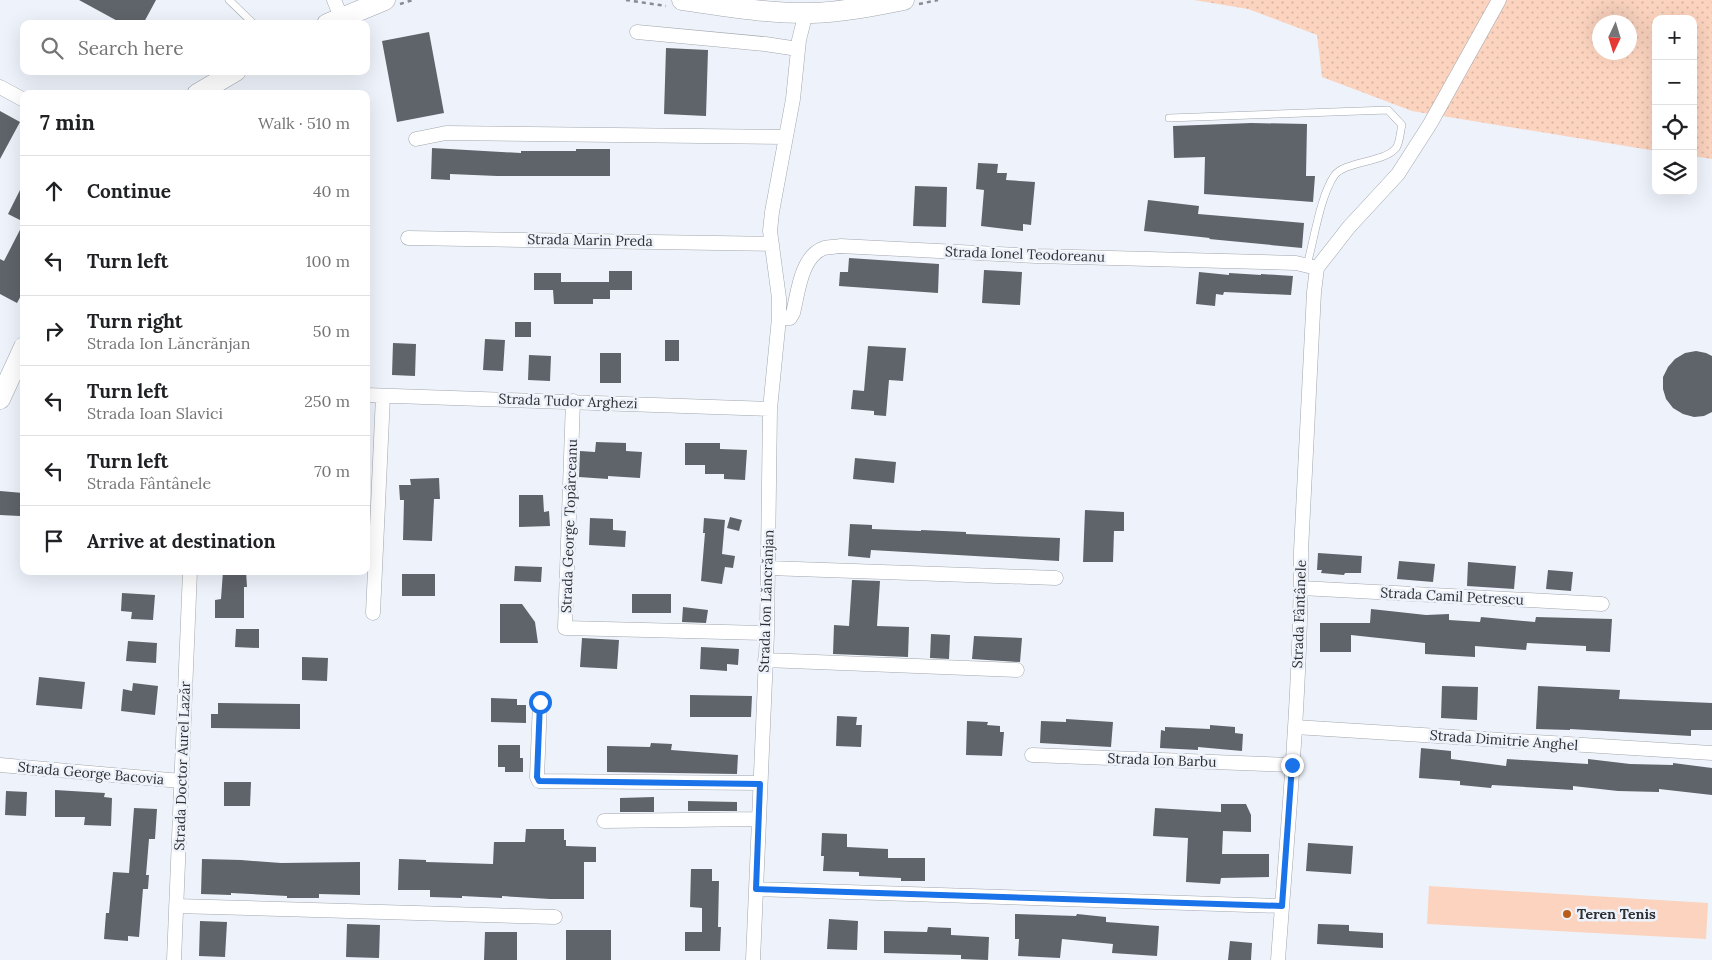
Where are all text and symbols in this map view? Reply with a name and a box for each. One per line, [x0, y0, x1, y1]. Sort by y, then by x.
north arrow [1592, 15, 1637, 60]
map controls [1652, 15, 1697, 195]
button: + [1652, 15, 1697, 60]
search box [20, 20, 370, 75]
icon: search [38, 34, 66, 62]
text: Search here [78, 36, 184, 60]
button: − [1652, 60, 1697, 105]
button: locate [1652, 105, 1697, 150]
text: 7 min [40, 109, 95, 136]
text: Walk · 510 m [258, 113, 350, 133]
button: layers [1652, 150, 1697, 195]
icon: ahead [40, 177, 68, 205]
text: Continue [87, 179, 171, 203]
text: 40 m [313, 181, 350, 201]
street label: Strada Marin Preda [527, 230, 653, 250]
street label: Strada Ionel Teodoreanu [945, 242, 1105, 266]
icon: left [40, 247, 68, 275]
text: Turn left [87, 249, 168, 273]
text: 100 m [306, 251, 350, 271]
text: Turn right [87, 309, 183, 333]
icon: right [40, 317, 68, 345]
text: 50 m [313, 321, 350, 341]
text: Strada Ion Lăncrănjan [87, 333, 251, 353]
text: Turn left [87, 379, 168, 403]
icon: left [40, 387, 68, 415]
street label: Strada Tudor Arghezi [498, 390, 638, 412]
text: 250 m [304, 391, 350, 411]
text: Strada Ioan Slavici [87, 403, 223, 423]
street label: Strada George Topârceanu [557, 439, 581, 613]
text: Turn left [87, 449, 168, 473]
icon: left [40, 457, 68, 485]
text: 70 m [314, 461, 350, 481]
text: Strada Fântânele [87, 473, 211, 493]
icon: arrive [40, 527, 68, 555]
text: Arrive at destination [87, 529, 276, 553]
street label: Strada Ion Lăncrănjan [755, 529, 778, 673]
street label: Strada Fântânele [1288, 559, 1310, 669]
street label: Strada Camil Petrescu [1380, 583, 1524, 609]
street label: Strada Doctor Aurel Lazăr [170, 681, 194, 851]
route start [529, 691, 552, 714]
street label: Strada Dimitrie Anghel [1429, 726, 1579, 754]
street label: Strada Ion Barbu [1107, 749, 1217, 771]
route end [1281, 754, 1304, 777]
street label: Strada George Bacovia [17, 758, 165, 788]
place label: Teren Tenis [1577, 905, 1656, 923]
marker: Teren Tenis [1561, 908, 1573, 920]

